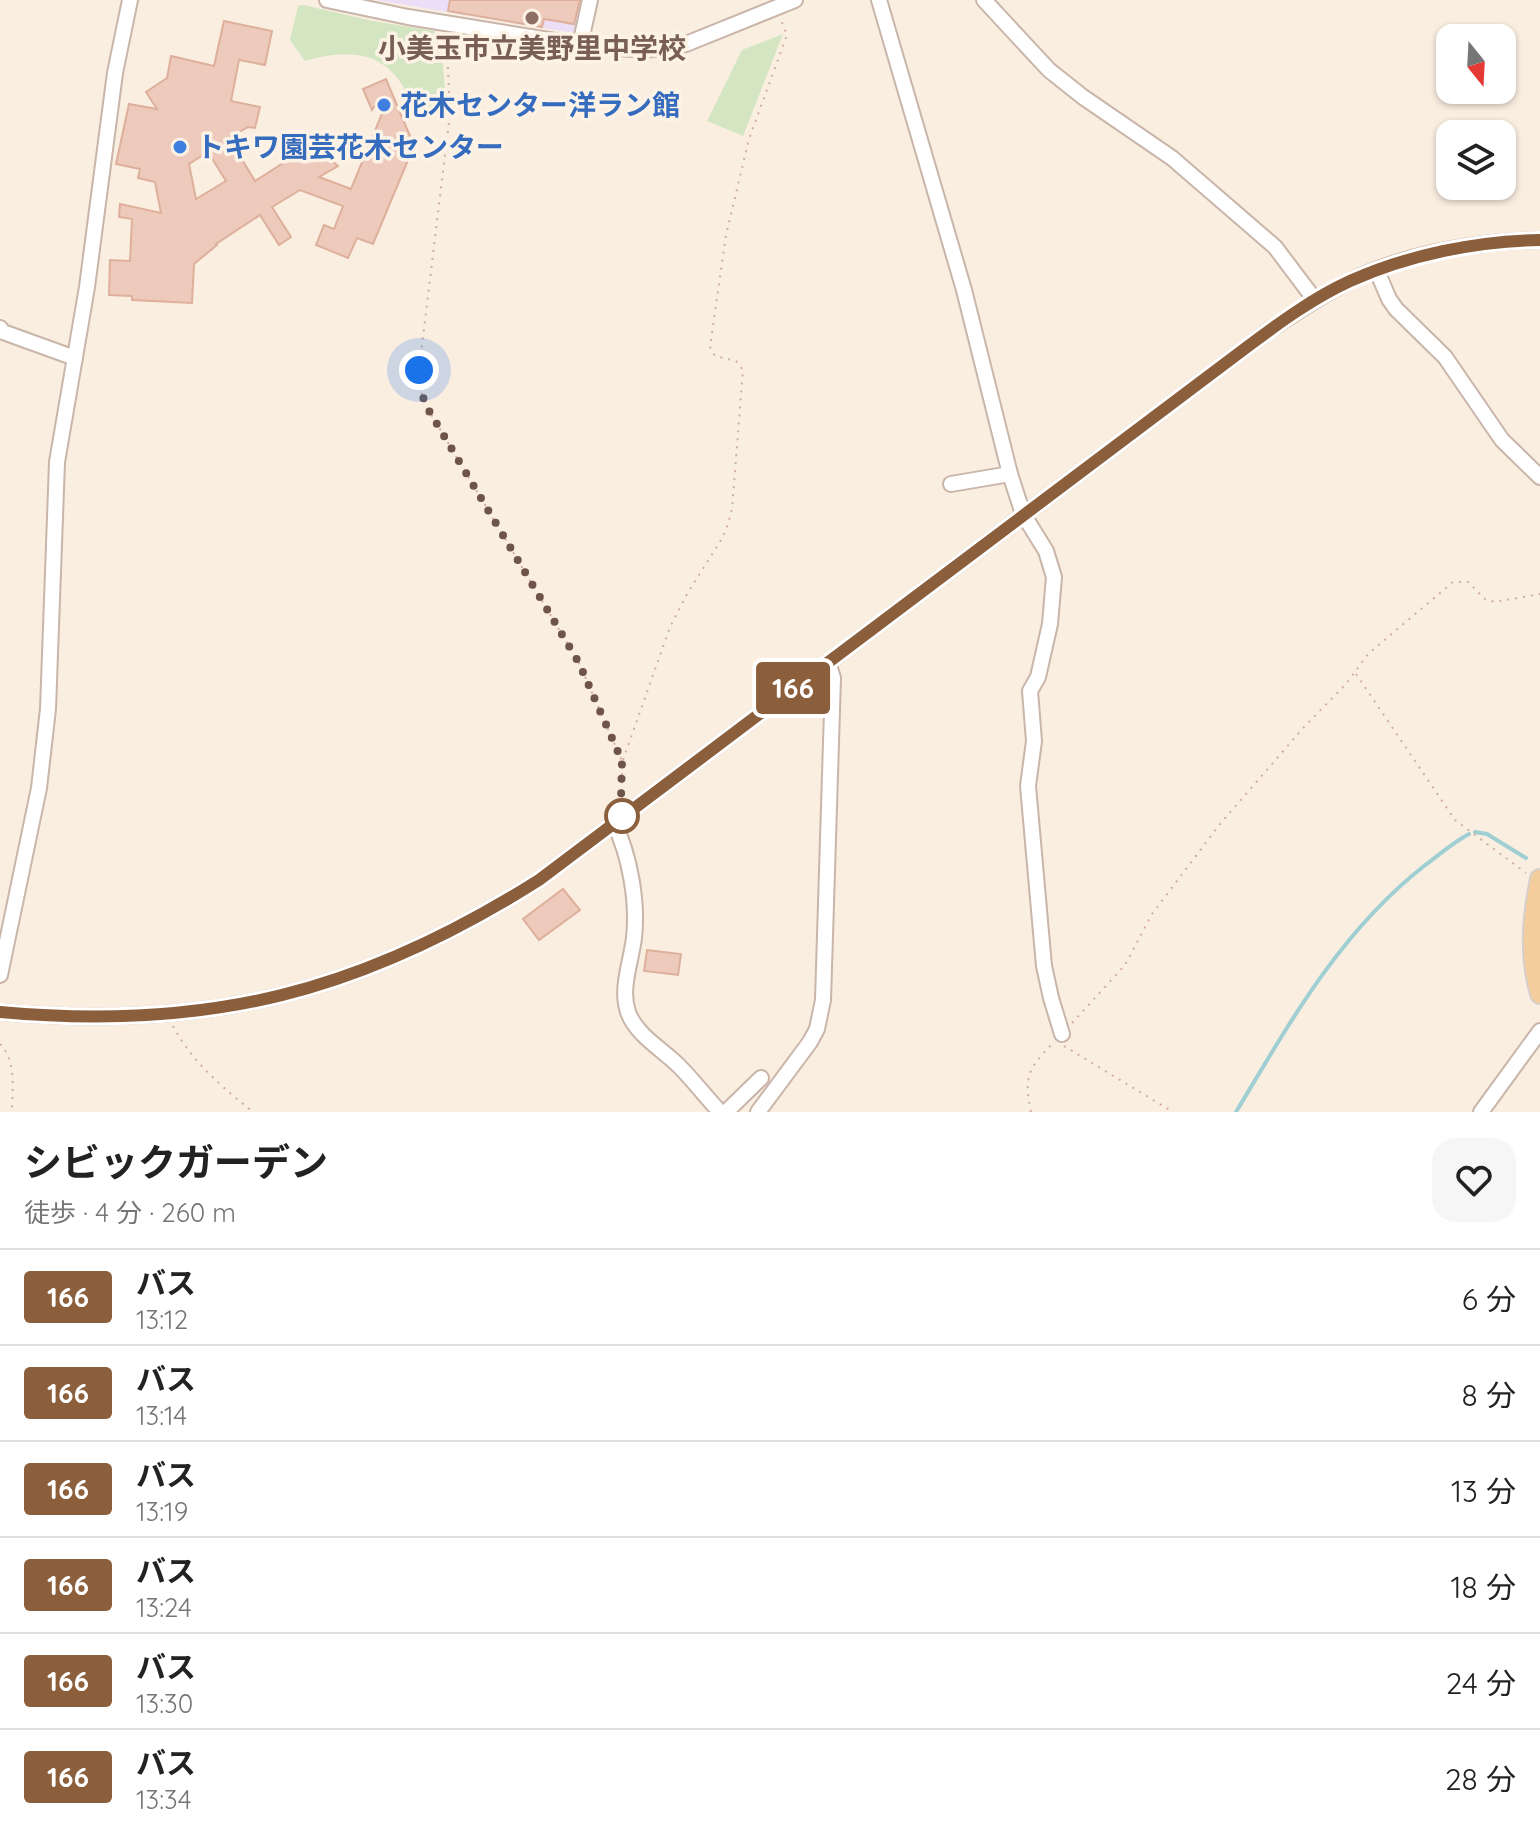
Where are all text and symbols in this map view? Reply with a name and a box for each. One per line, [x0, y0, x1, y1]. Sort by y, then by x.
marker: 小美玉市立美野里中学校 [523, 9, 541, 27]
north arrow [1436, 24, 1516, 104]
map controls [1436, 24, 1516, 200]
place label: 小美玉市立美野里中学校 [378, 30, 686, 65]
place label: 花木センター洋ラン館 [400, 87, 680, 122]
marker: 花木センター洋ラン館 [375, 96, 393, 114]
button: layers [1436, 120, 1516, 200]
place label: トキワ園芸花木センター [196, 129, 504, 164]
marker: トキワ園芸花木センター [171, 138, 189, 156]
your location [399, 350, 439, 390]
line badge: 166 [747, 662, 839, 714]
text: 166 [772, 670, 814, 705]
unlabelled marker [605, 799, 639, 833]
text: シビックガーデン [24, 1138, 328, 1186]
button: heart [1432, 1138, 1516, 1222]
text: 徒歩 · 4 分 · 260 m [24, 1196, 236, 1229]
text: バス [136, 1264, 196, 1302]
text: 166 [47, 1279, 89, 1314]
text: 6 分 [1462, 1280, 1516, 1318]
text: 13:12 [136, 1303, 188, 1336]
text: バス [136, 1360, 196, 1398]
text: 166 [47, 1375, 89, 1410]
text: 8 分 [1462, 1376, 1516, 1414]
text: 13:14 [136, 1399, 187, 1432]
text: バス [136, 1456, 196, 1494]
text: 166 [47, 1471, 89, 1506]
text: 13 分 [1451, 1472, 1516, 1510]
text: 13:19 [136, 1495, 188, 1528]
text: バス [136, 1552, 196, 1590]
text: 166 [47, 1567, 89, 1602]
text: 18 分 [1451, 1568, 1516, 1606]
text: 13:24 [136, 1591, 192, 1624]
text: バス [136, 1648, 196, 1686]
text: 166 [47, 1663, 89, 1698]
text: 24 分 [1446, 1664, 1516, 1702]
text: 13:30 [136, 1687, 193, 1720]
text: バス [136, 1744, 196, 1782]
text: 166 [47, 1759, 89, 1794]
text: 28 分 [1445, 1760, 1516, 1798]
text: 13:34 [136, 1783, 191, 1816]

